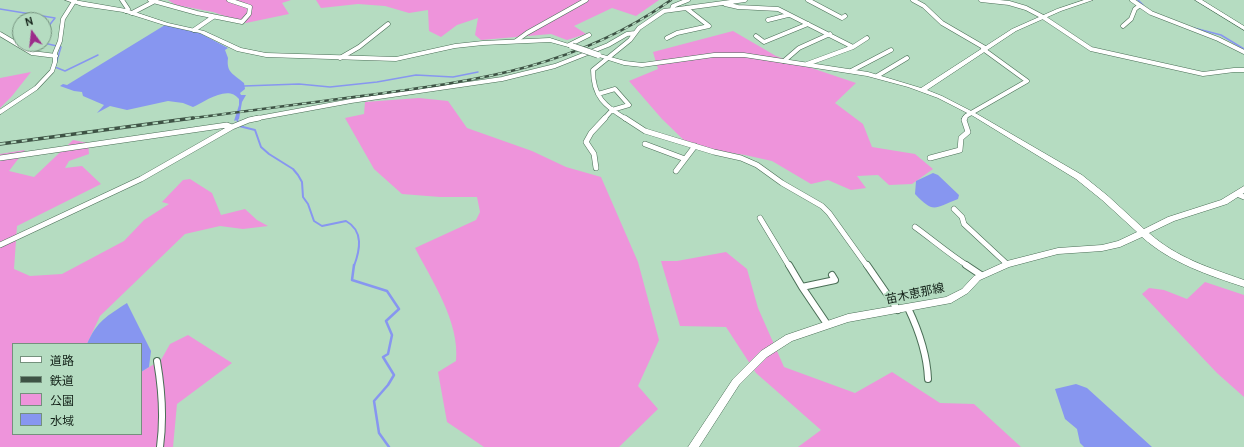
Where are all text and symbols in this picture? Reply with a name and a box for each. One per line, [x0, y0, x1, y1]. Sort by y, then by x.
north arrow [12, 12, 52, 52]
text: N [24, 14, 35, 29]
street label: 苗木恵那線 [884, 281, 946, 307]
legend [12, 343, 142, 435]
text: 道路 [50, 353, 74, 368]
text: 鉄道 [50, 373, 74, 388]
text: 公園 [50, 393, 74, 408]
text: 水域 [50, 413, 74, 428]

